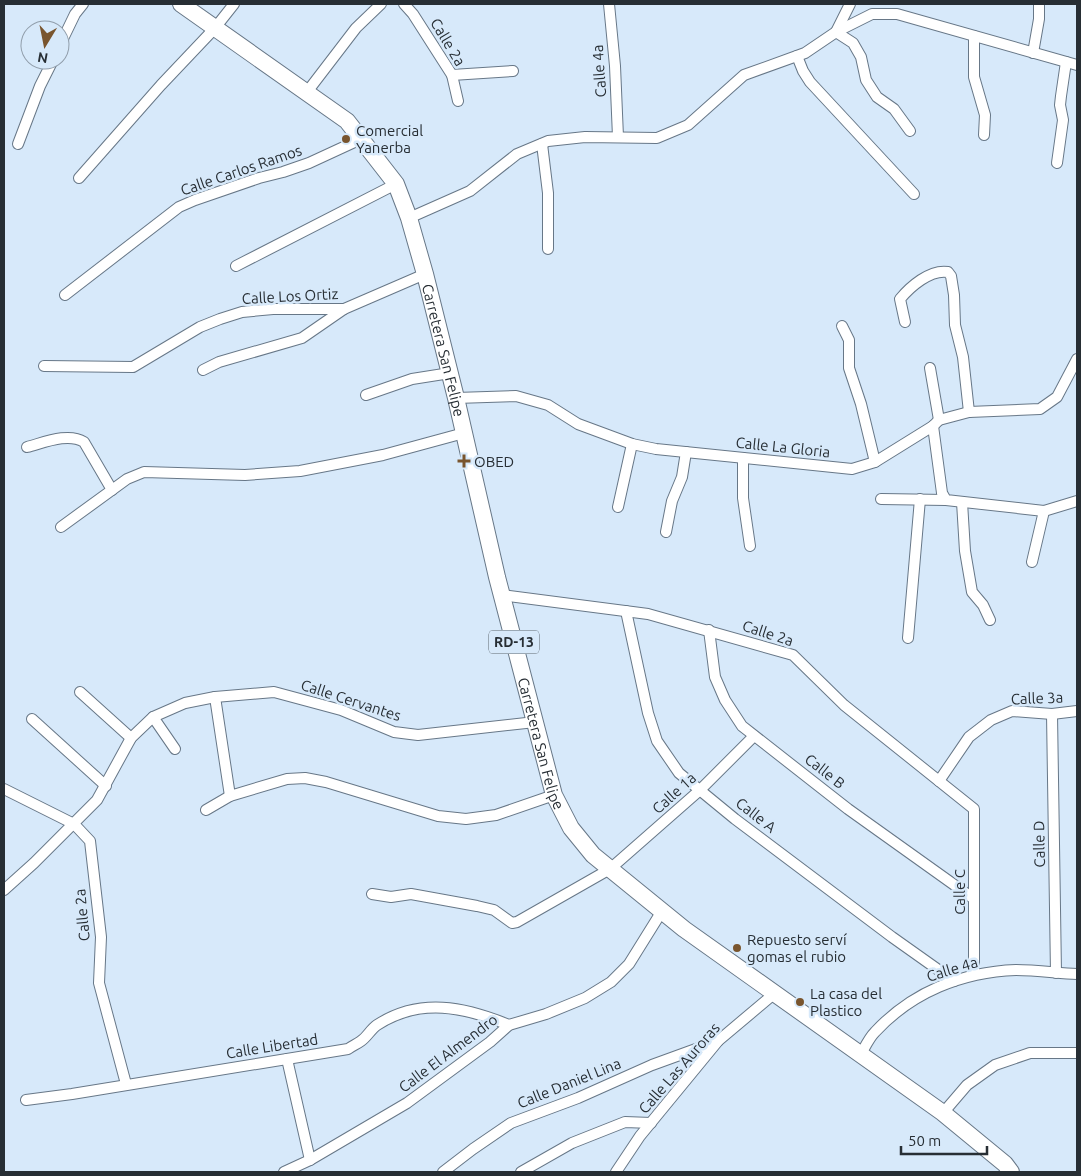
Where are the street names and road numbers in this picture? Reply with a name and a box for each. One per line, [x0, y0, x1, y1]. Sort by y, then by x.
street label: Calle 2a [427, 15, 469, 69]
street label: Calle 4a [589, 44, 609, 98]
street label: Calle Carlos Ramos [178, 141, 304, 199]
street label: Carretera San Felipe [419, 282, 468, 418]
street label: Calle Los Ortiz [241, 285, 339, 307]
street label: Calle La Gloria [735, 434, 831, 460]
street label: Calle 2a [740, 617, 796, 649]
road number: RD-13 [489, 630, 539, 654]
street label: Carretera San Felipe [515, 675, 568, 812]
street label: Calle Cervantes [299, 676, 403, 724]
street label: Calle 3a [1010, 689, 1064, 707]
street label: Calle B [802, 750, 848, 792]
street label: Calle 1a [649, 769, 699, 817]
street label: Calle A [733, 794, 780, 836]
street label: Calle D [1030, 820, 1048, 868]
street label: Calle C [951, 869, 968, 915]
street label: Calle 2a [71, 888, 93, 942]
street label: Calle 4a [924, 953, 980, 985]
street label: Calle El Almendro [395, 1010, 501, 1096]
street label: Calle Las Auroras [635, 1019, 723, 1117]
street label: Calle Libertad [225, 1030, 319, 1062]
street label: Calle Daniel Lina [515, 1054, 623, 1112]

